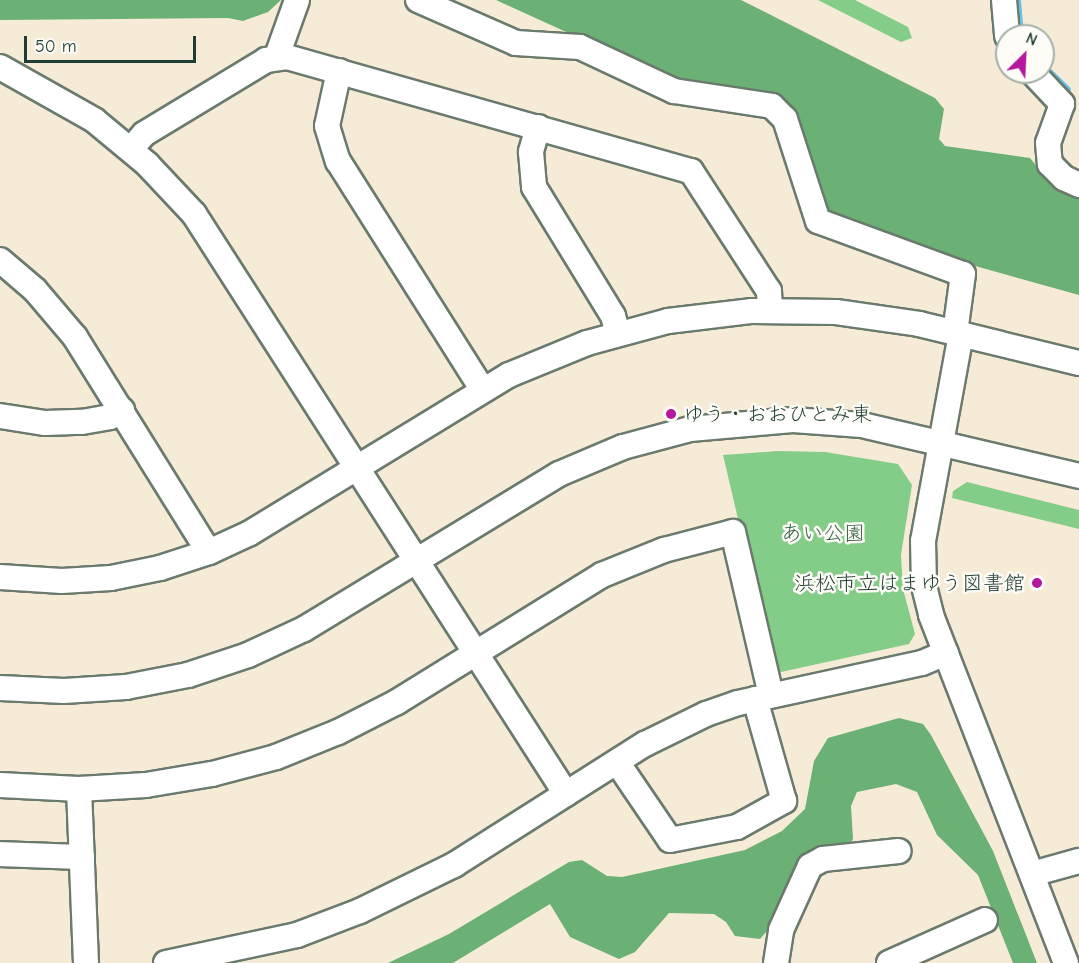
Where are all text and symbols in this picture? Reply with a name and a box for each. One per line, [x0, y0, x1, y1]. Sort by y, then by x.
scale bar [27, 24, 200, 62]
north arrow [995, 24, 1055, 84]
text: N [1023, 29, 1040, 50]
text: 50 m [35, 36, 77, 57]
place label: ゆう・おおひとみ東 [683, 401, 872, 427]
marker: ゆう・おおひとみ東 [664, 407, 678, 421]
park label: あい公園 [781, 520, 865, 546]
place label: 浜松市立はまゆう図書館 [794, 570, 1025, 596]
marker: 浜松市立はまゆう図書館 [1030, 576, 1044, 590]

